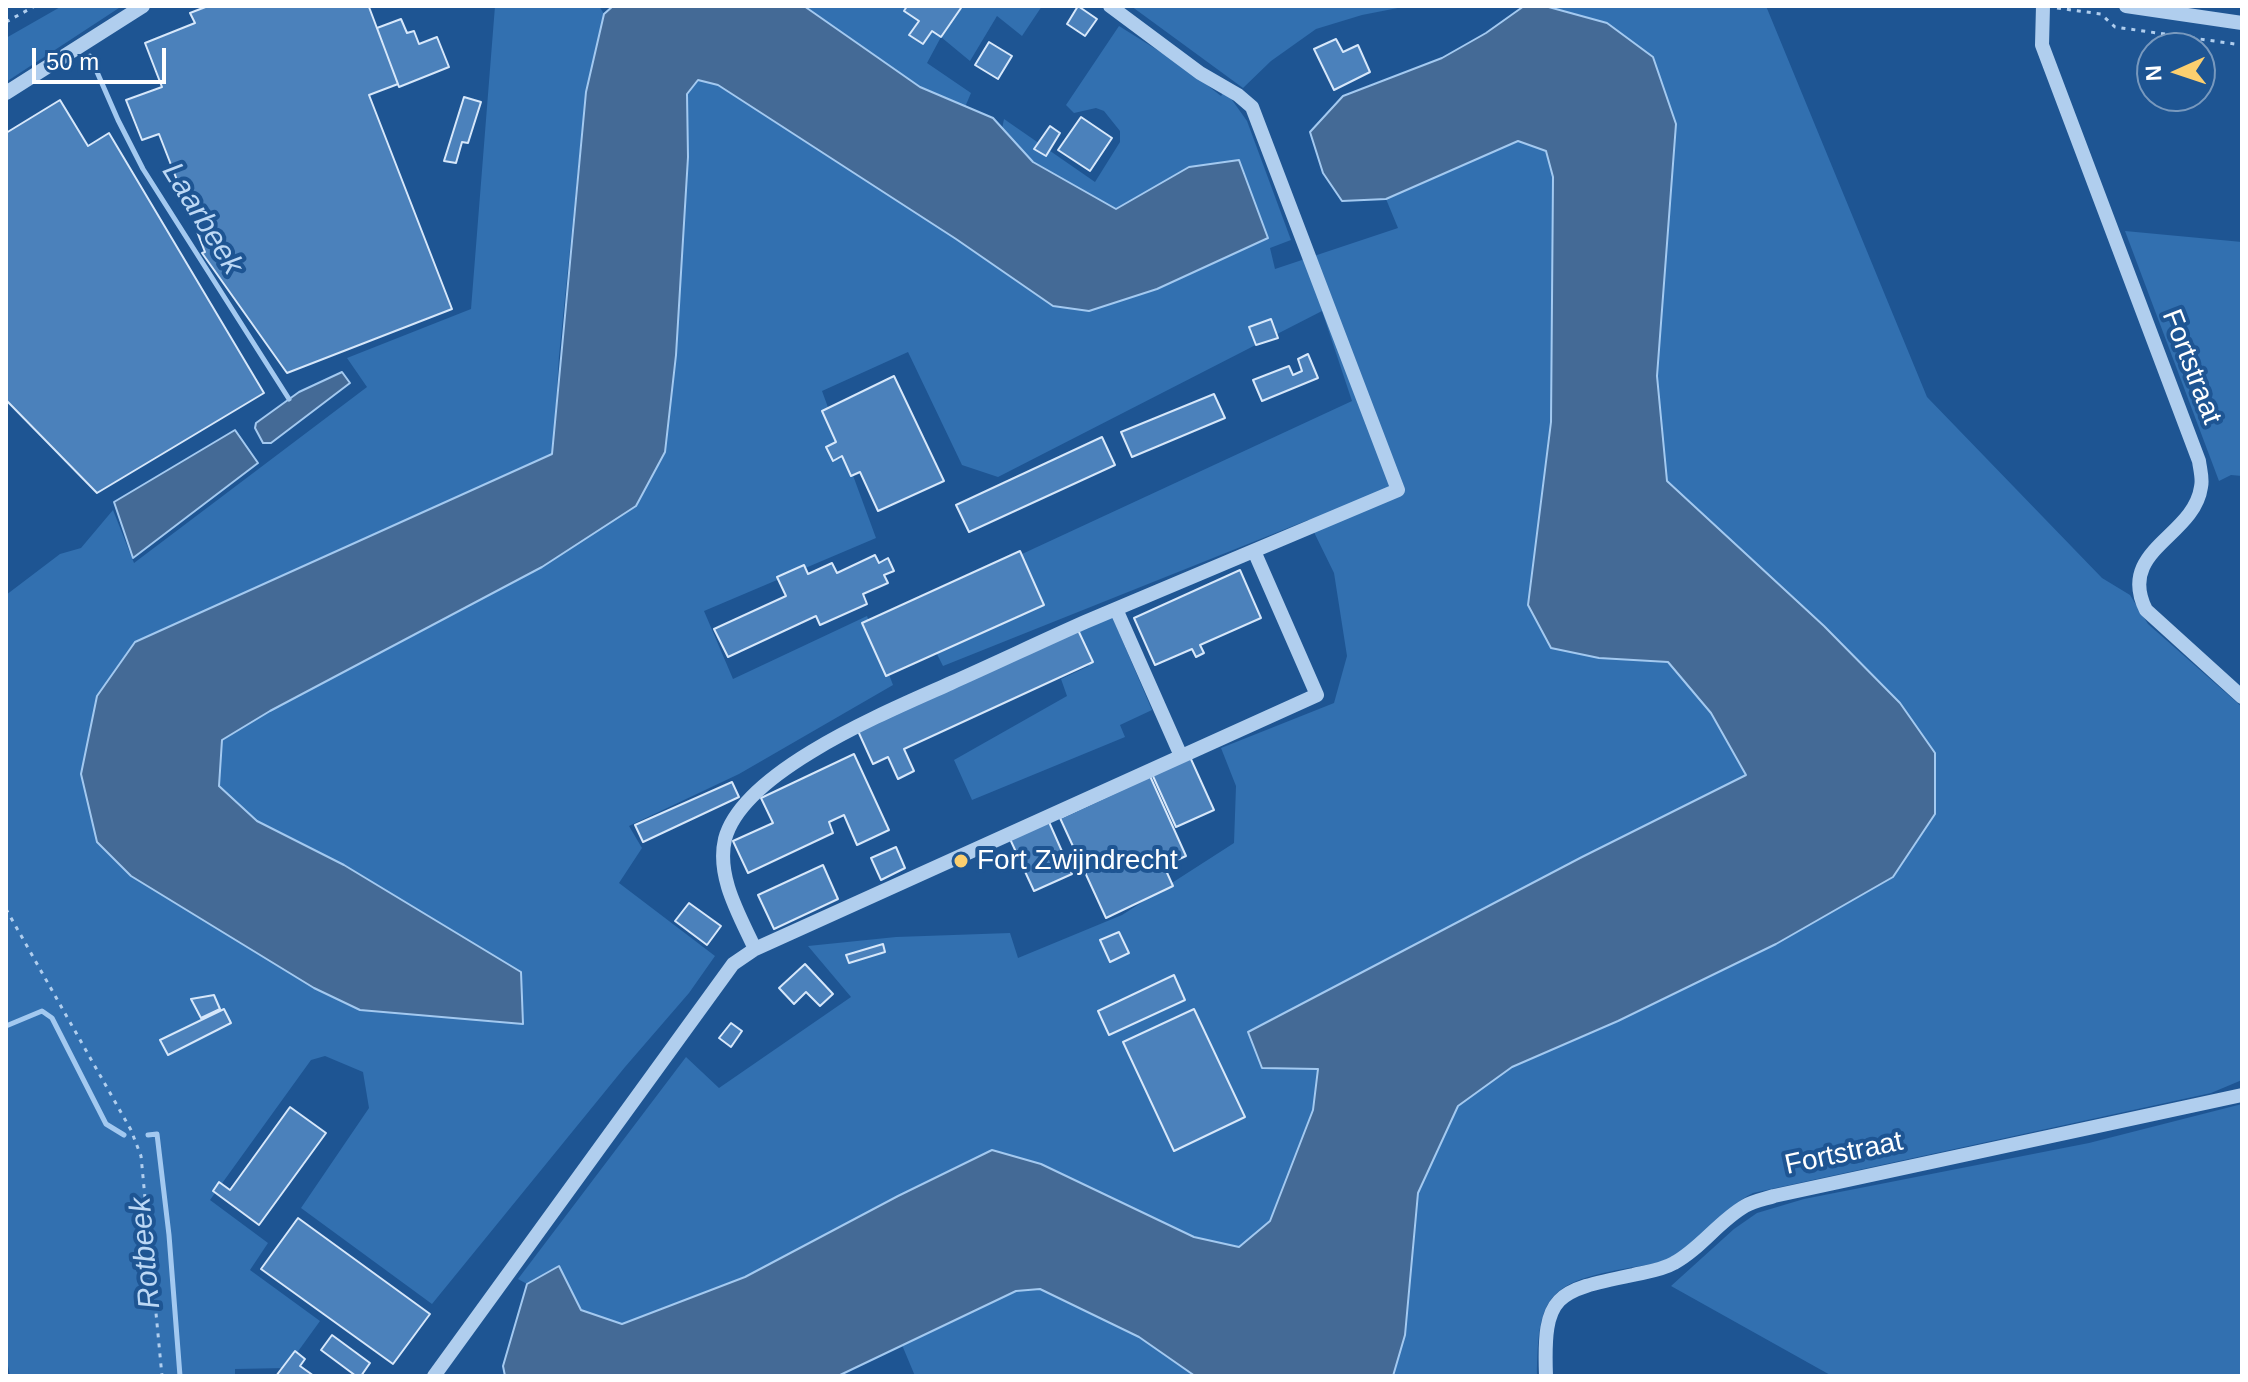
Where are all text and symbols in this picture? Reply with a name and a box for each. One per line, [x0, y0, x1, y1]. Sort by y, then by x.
scale bar [36, 32, 170, 82]
north arrow [2136, 32, 2216, 112]
text: 50 m [46, 48, 99, 75]
text: N [2141, 65, 2166, 82]
water label: Laarbeek [154, 156, 250, 282]
street label: Fortstraat [2154, 305, 2228, 429]
place label: Fort Zwijndrecht [977, 844, 1178, 878]
marker: Fort Zwijndrecht [952, 852, 970, 870]
street label: Fortstraat [1782, 1125, 1906, 1183]
water label: Rotbeek [123, 1196, 169, 1310]

